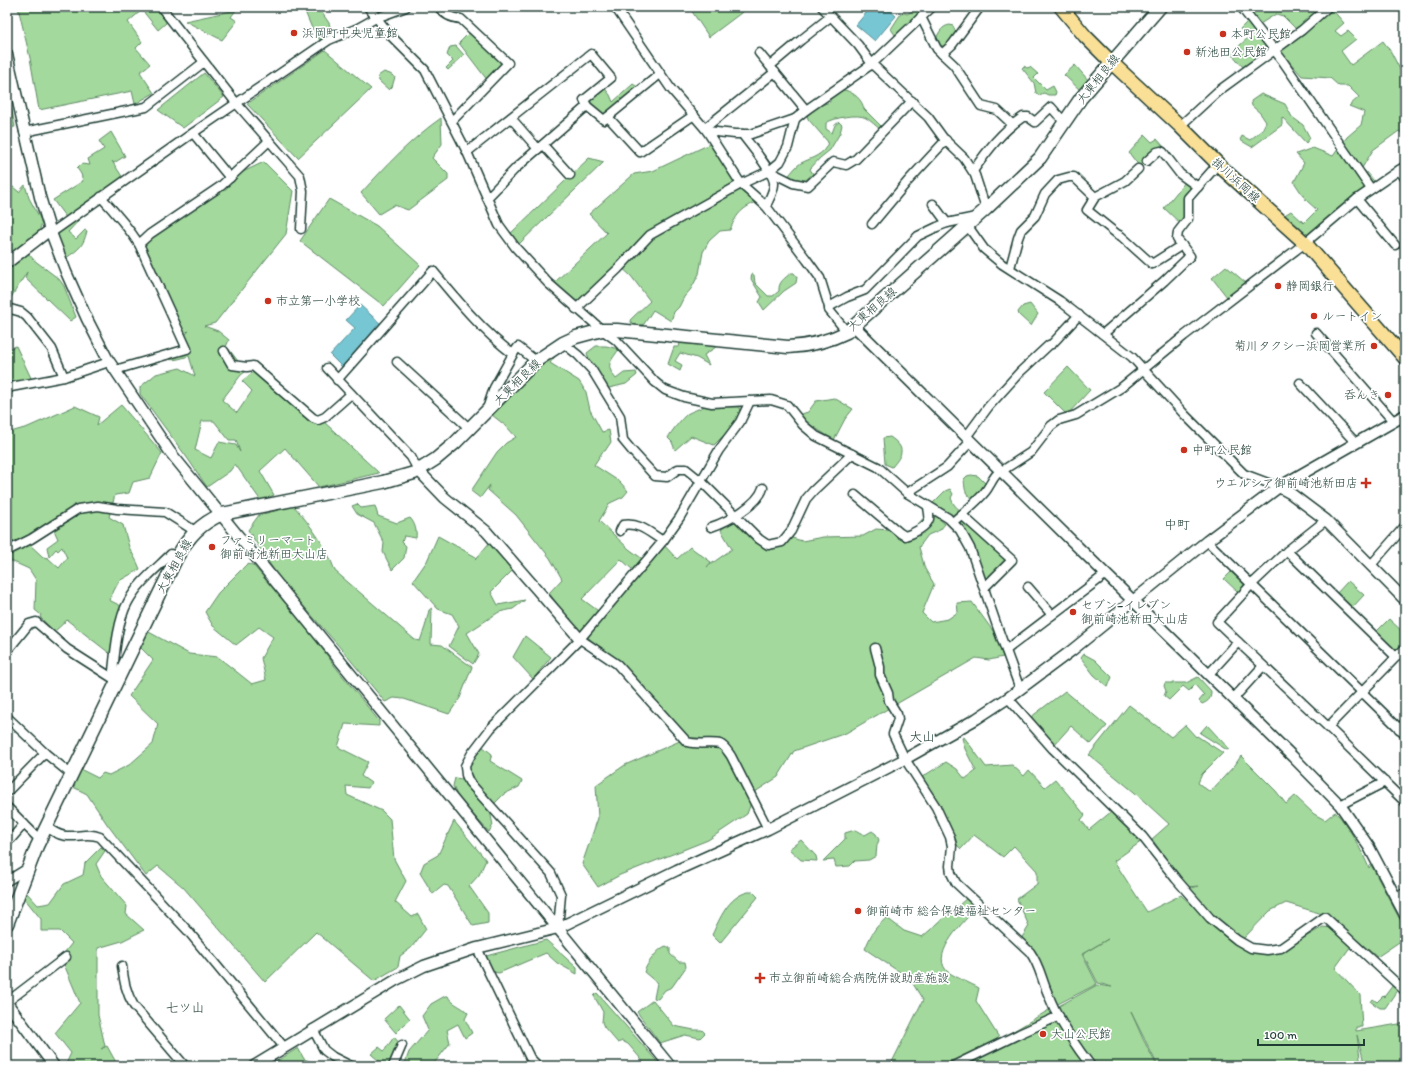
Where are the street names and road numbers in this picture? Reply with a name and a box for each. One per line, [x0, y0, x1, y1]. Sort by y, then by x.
street label: 大東相良線 [1074, 51, 1122, 107]
street label: 掛川浜岡線 [1209, 155, 1263, 205]
street label: 大東相良線 [845, 284, 899, 334]
street label: 大東相良線 [491, 356, 543, 408]
street label: 大東相良線 [153, 536, 195, 596]

